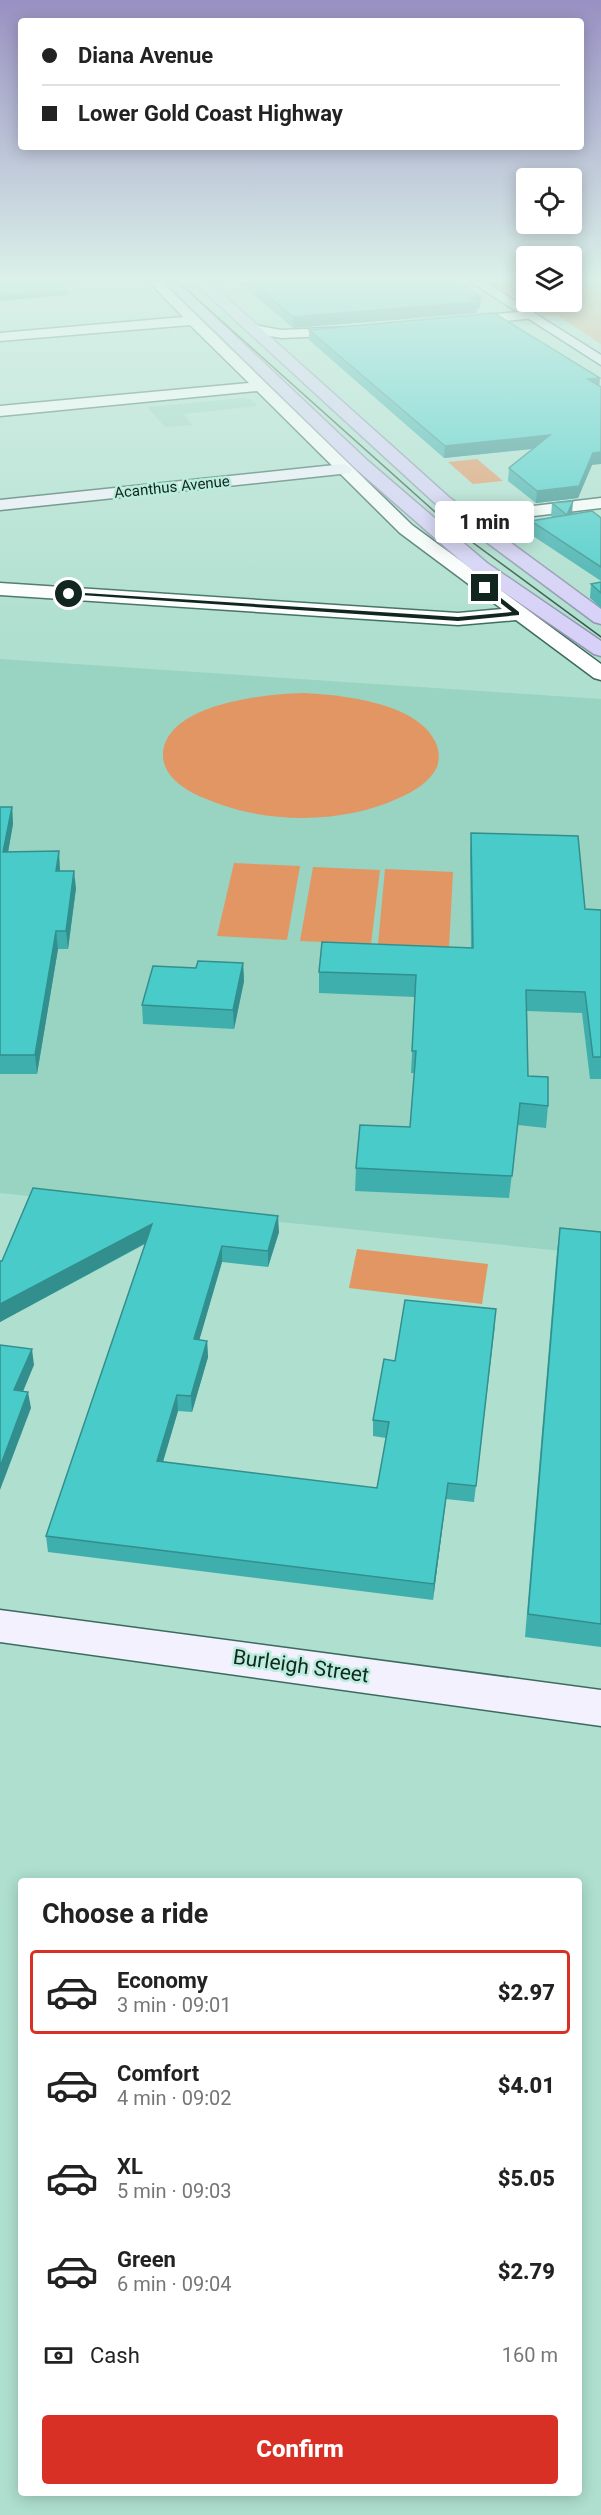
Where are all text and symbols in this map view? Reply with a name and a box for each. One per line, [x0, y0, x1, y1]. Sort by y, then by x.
text: Diana Avenue [78, 43, 213, 68]
text: Lower Gold Coast Highway [78, 101, 343, 126]
map controls [516, 168, 582, 312]
button: locate [516, 168, 582, 234]
button: layers [516, 246, 582, 312]
street label: Acanthus Avenue [113, 472, 231, 502]
callout: 1 min [436, 501, 534, 543]
text: 1 min [459, 510, 510, 534]
route end [471, 574, 498, 601]
route start [55, 580, 82, 607]
street label: Burleigh Street [231, 1645, 371, 1687]
text: Choose a ride [42, 1898, 208, 1930]
icon: car [45, 1965, 99, 2019]
text: Economy [117, 1968, 208, 1993]
text: $2.97 [498, 1980, 555, 2005]
text: 3 min · 09:01 [117, 1993, 232, 2017]
icon: car [45, 2058, 99, 2112]
text: Comfort [117, 2061, 199, 2086]
text: $4.01 [498, 2073, 555, 2098]
text: 4 min · 09:02 [117, 2086, 232, 2110]
icon: car [45, 2151, 99, 2205]
text: XL [117, 2154, 143, 2179]
text: $5.05 [498, 2166, 555, 2191]
text: 5 min · 09:03 [117, 2179, 232, 2203]
icon: car [45, 2244, 99, 2298]
text: Green [117, 2247, 176, 2272]
text: $2.79 [498, 2259, 555, 2284]
text: 6 min · 09:04 [117, 2272, 232, 2296]
icon: cash [42, 2339, 75, 2372]
text: Cash [90, 2343, 140, 2368]
text: 160 m [502, 2343, 558, 2367]
button: Confirm [42, 2415, 558, 2484]

